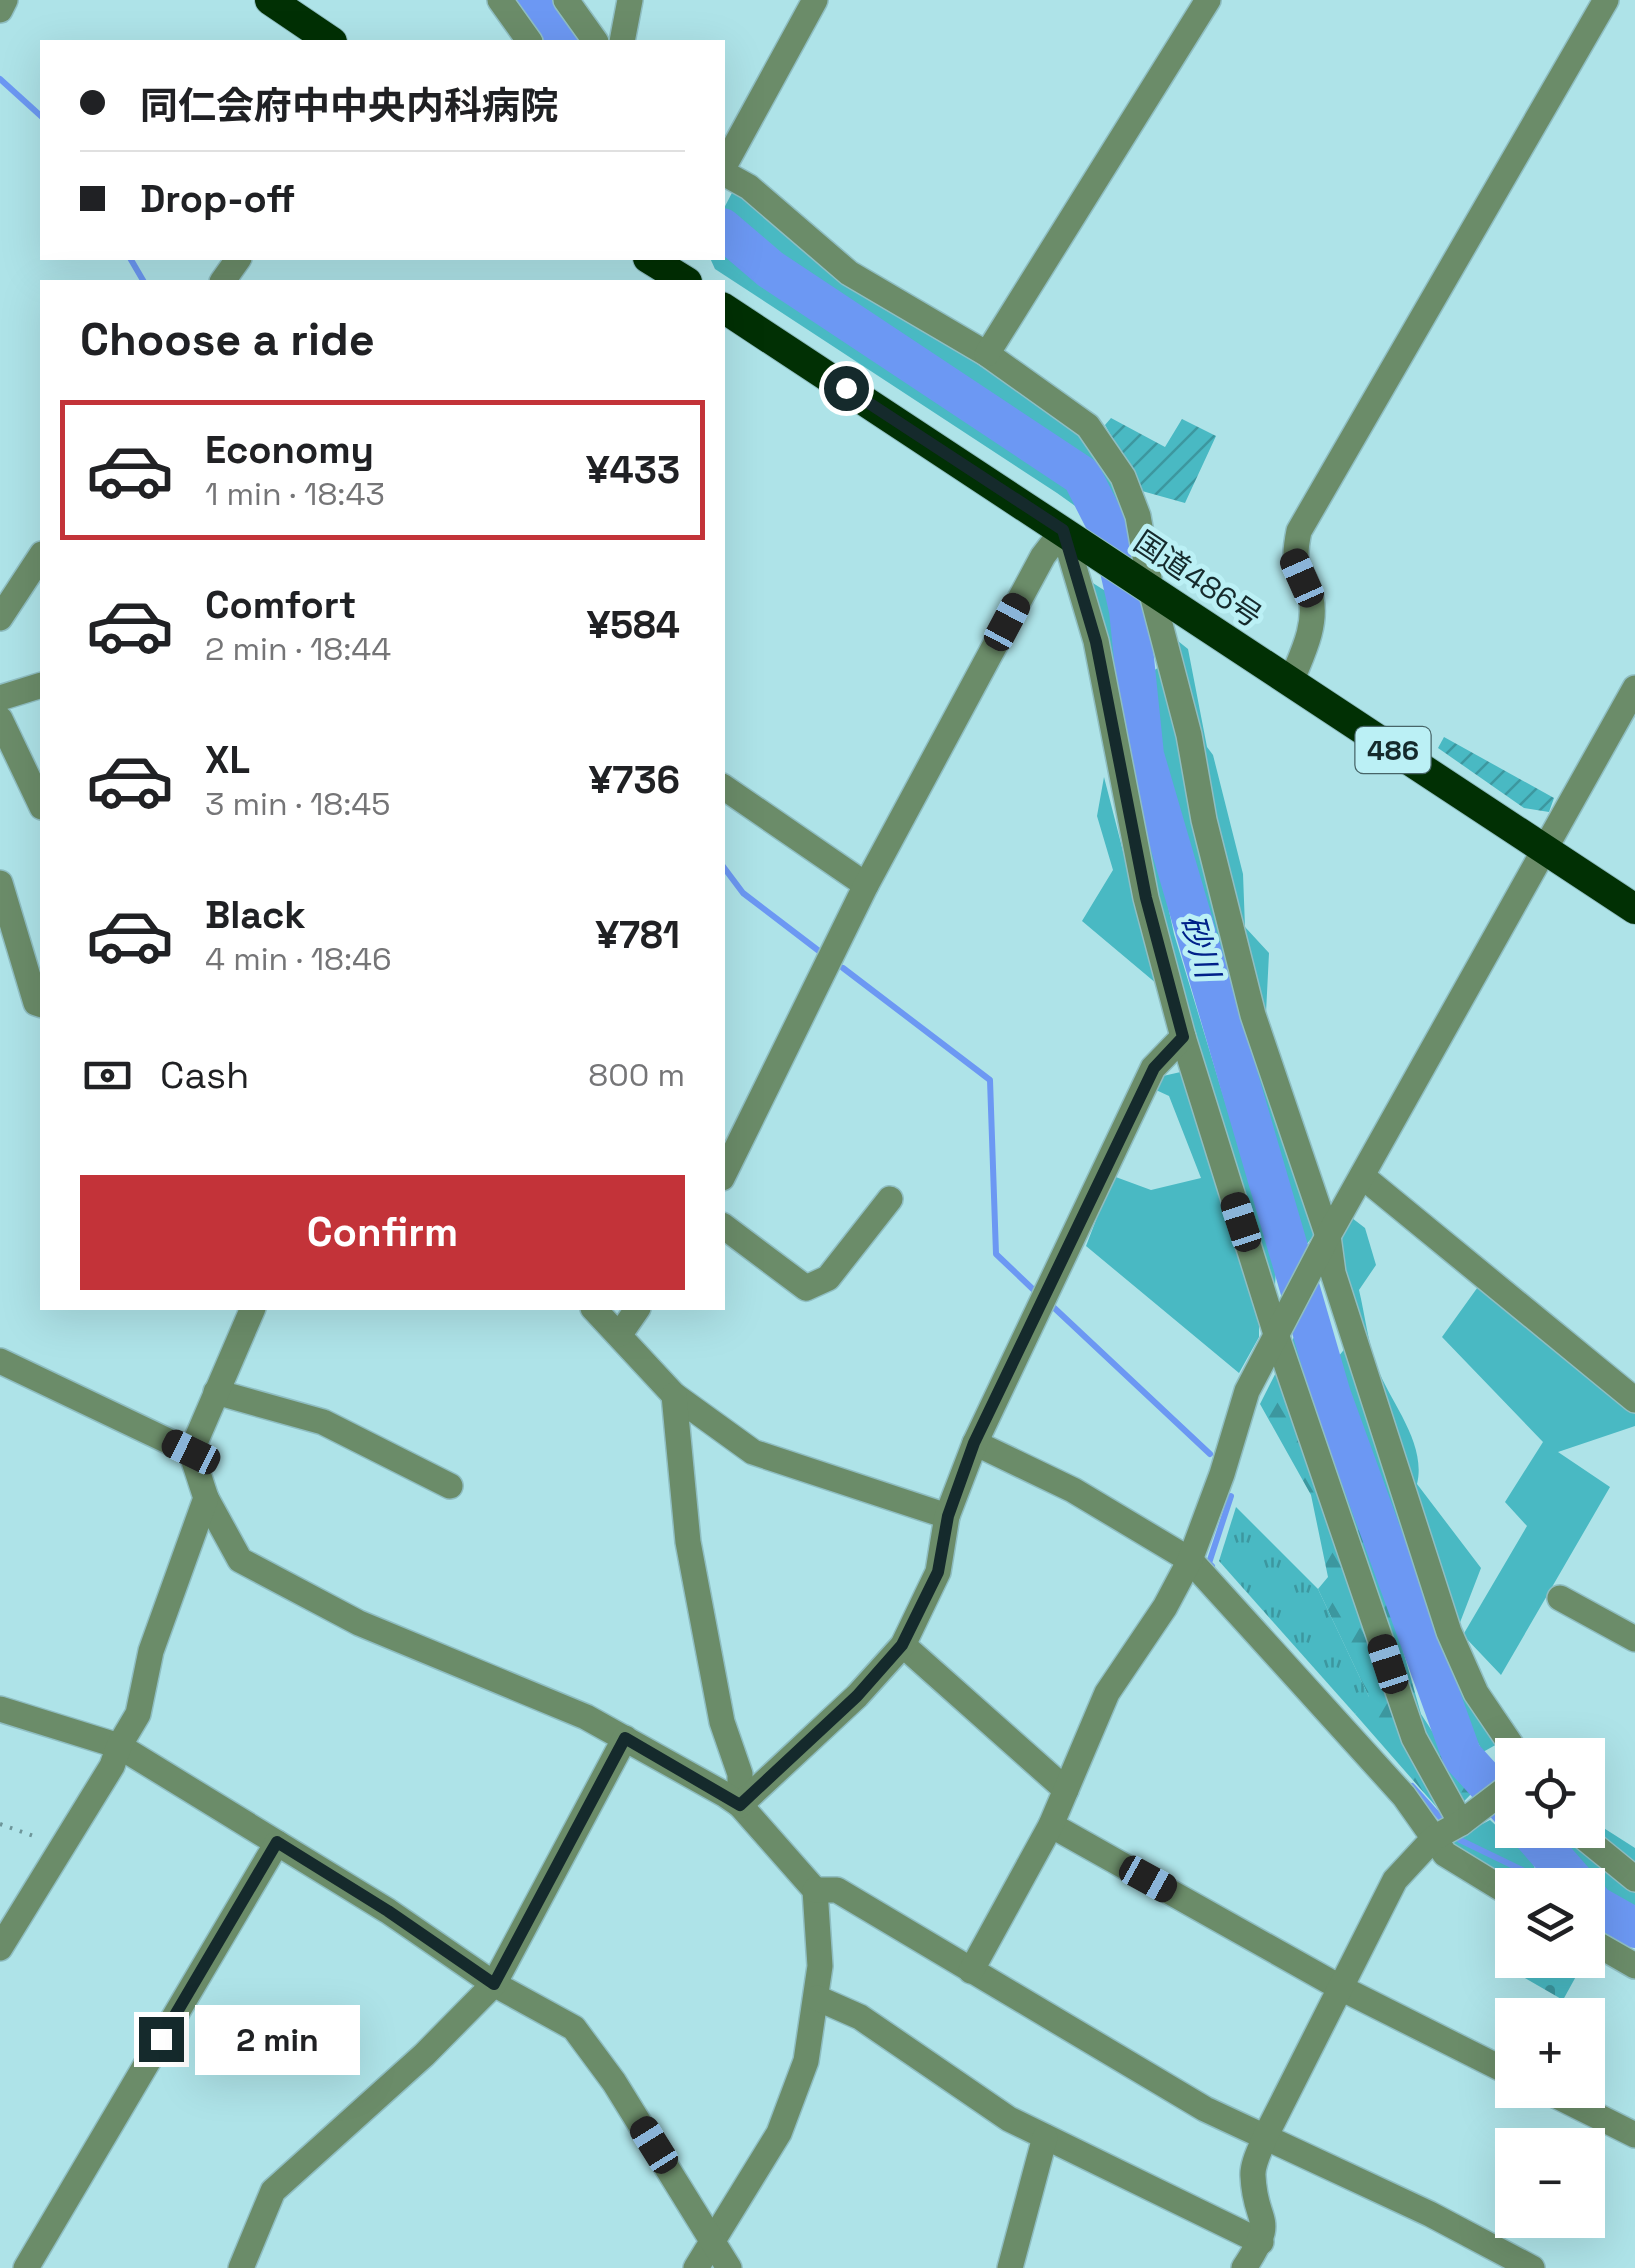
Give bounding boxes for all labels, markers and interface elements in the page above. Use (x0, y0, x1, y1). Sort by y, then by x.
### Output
text: 同仁会府中中央内科病院 (140, 82, 558, 130)
text: Drop-off (140, 175, 295, 223)
text: Choose a ride (80, 311, 375, 368)
route start (824, 366, 869, 411)
icon: car (85, 425, 175, 515)
text: Economy (205, 426, 374, 474)
text: ¥433 (586, 446, 680, 494)
text: 1 min · 18:43 (205, 474, 385, 514)
street label: 国道486号 (1127, 522, 1269, 636)
car (1276, 544, 1328, 612)
icon: car (85, 580, 175, 670)
text: Comfort (205, 581, 356, 629)
car (980, 588, 1034, 656)
text: ¥584 (587, 601, 680, 649)
text: 2 min · 18:44 (205, 629, 391, 669)
road number: 486 (1356, 727, 1430, 773)
icon: car (85, 735, 175, 825)
text: XL (205, 736, 250, 784)
text: ¥736 (589, 756, 680, 804)
text: 3 min · 18:45 (205, 784, 391, 824)
icon: car (85, 890, 175, 980)
text: Black (205, 891, 306, 939)
water label: 砂川 (1172, 910, 1229, 985)
text: ¥781 (595, 911, 680, 959)
text: 4 min · 18:46 (205, 939, 392, 979)
icon: cash (80, 1048, 135, 1103)
text: Cash (160, 1051, 249, 1099)
text: 800 m (588, 1055, 685, 1095)
button: Confirm (80, 1175, 685, 1290)
car (1217, 1189, 1265, 1255)
car (157, 1425, 225, 1479)
car (1364, 1631, 1412, 1697)
map controls (1495, 1738, 1605, 2238)
button: locate (1495, 1738, 1605, 1848)
car (1114, 1851, 1182, 1907)
button: layers (1495, 1868, 1605, 1978)
button: + (1495, 1998, 1605, 2108)
callout: 2 min (196, 2004, 361, 2074)
route end (139, 2017, 184, 2062)
text: 2 min (236, 2020, 319, 2060)
car (625, 2112, 683, 2178)
button: − (1495, 2128, 1605, 2238)

